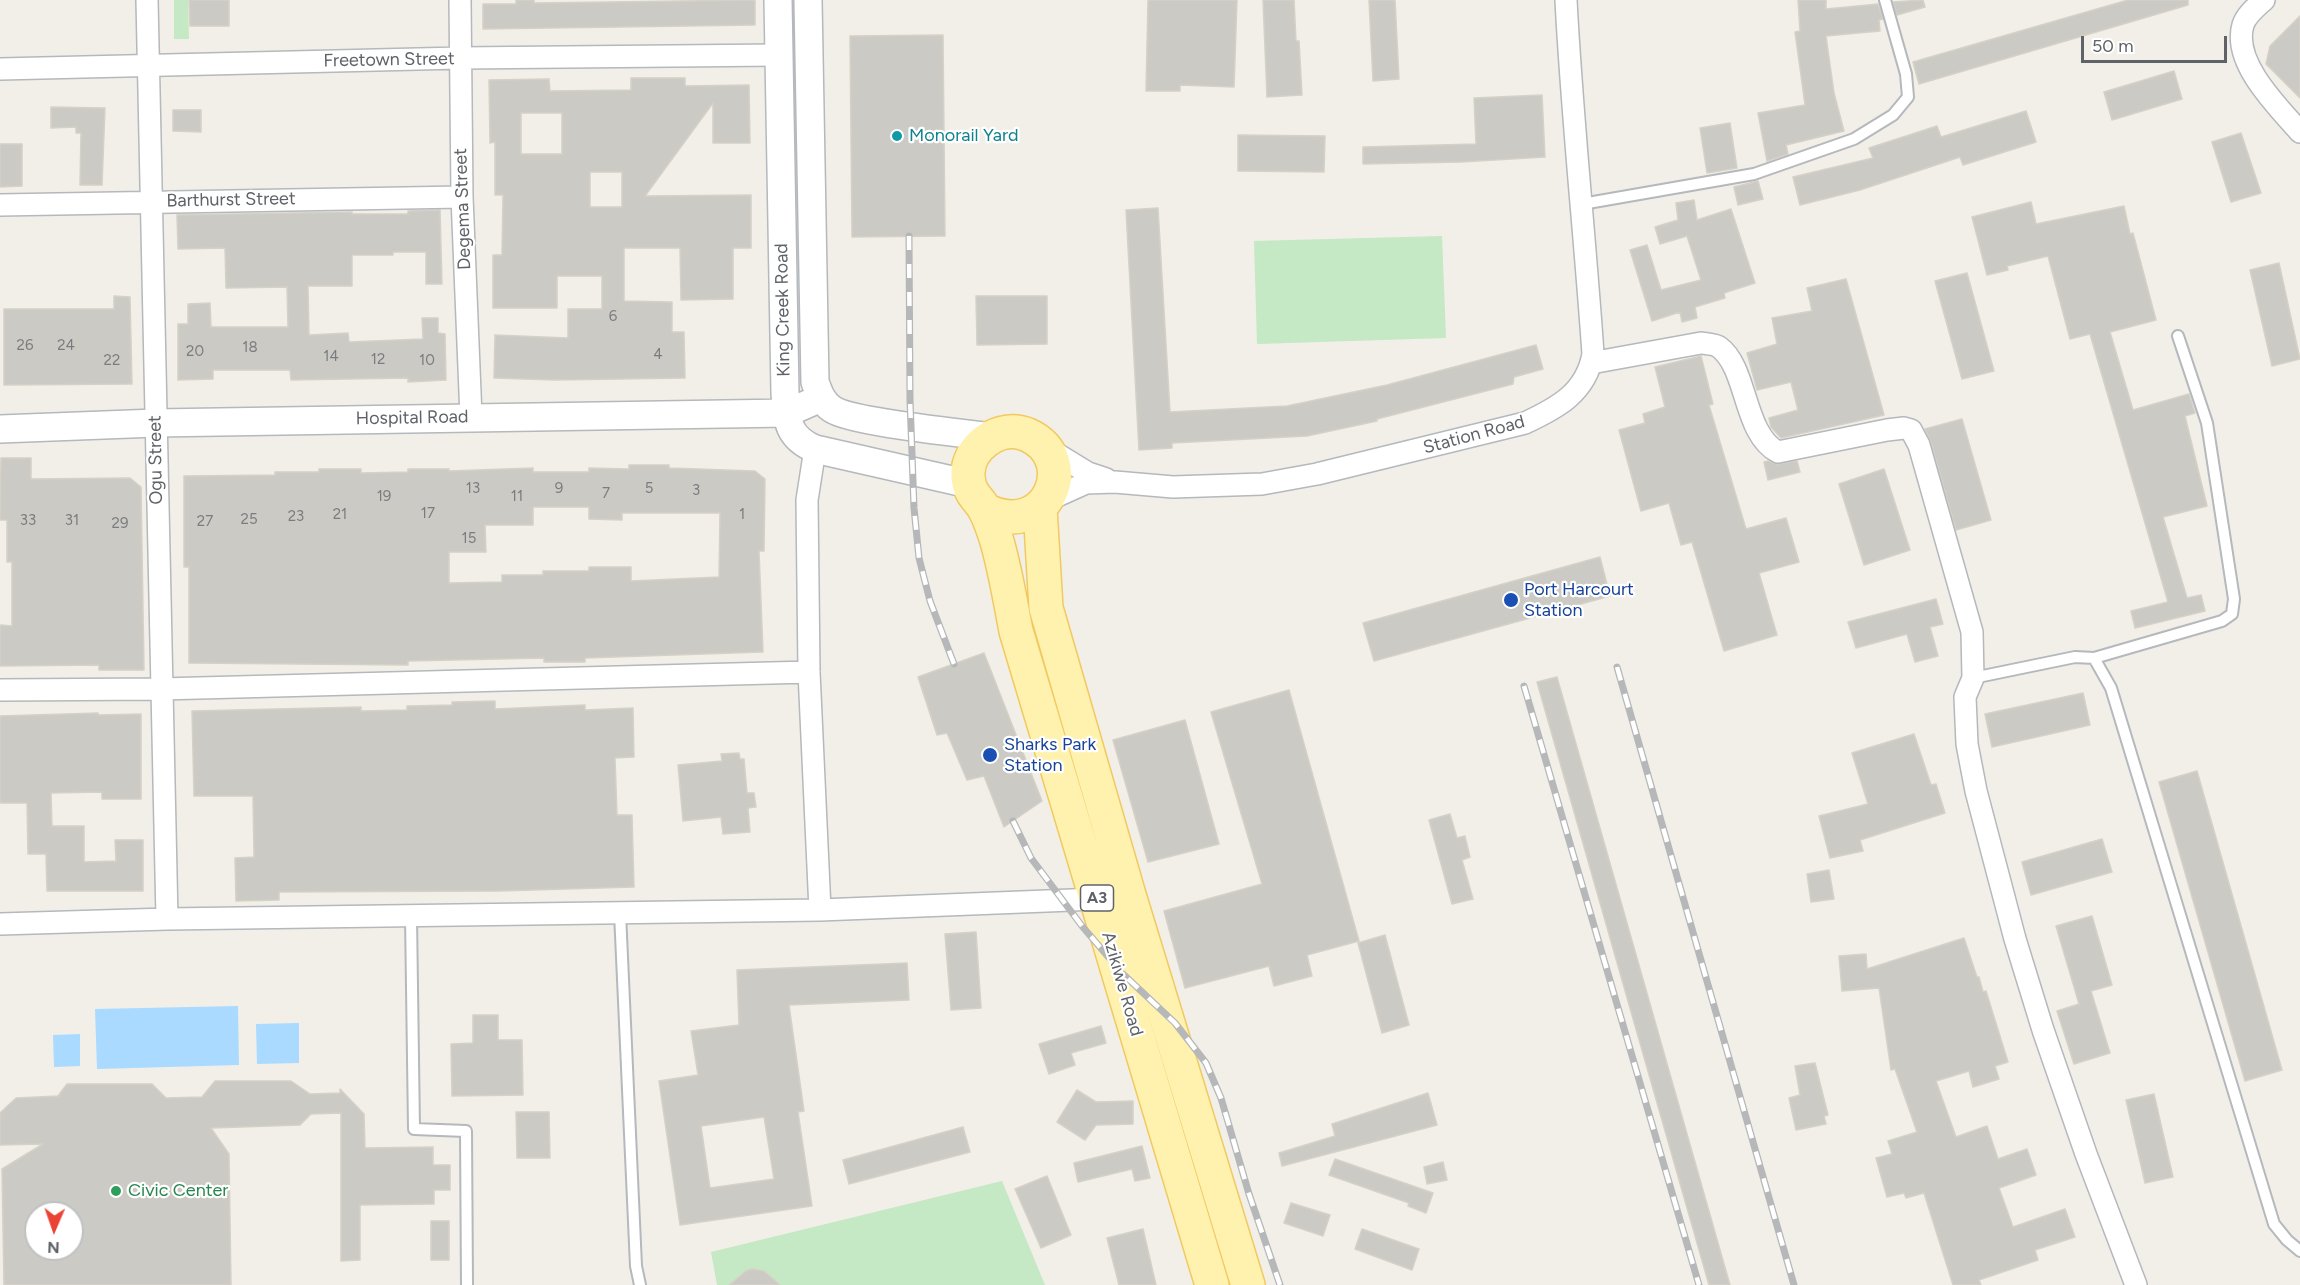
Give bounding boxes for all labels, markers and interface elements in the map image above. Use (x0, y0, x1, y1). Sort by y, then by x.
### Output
scale bar (2084, 24, 2230, 62)
text: 50 m (2092, 35, 2134, 57)
street label: Freetown Street (323, 48, 455, 72)
place label: Monorail Yard (909, 125, 1019, 147)
marker: Monorail Yard (890, 129, 904, 143)
street label: Degema Street (450, 148, 476, 270)
street label: Barthurst Street (166, 188, 296, 212)
street label: King Creek Road (771, 243, 795, 377)
house number: 6 (609, 308, 617, 326)
house number: 26 (17, 337, 33, 355)
house number: 24 (57, 337, 75, 355)
house number: 18 (242, 339, 258, 357)
house number: 20 (186, 343, 204, 361)
house number: 4 (653, 346, 663, 364)
house number: 14 (323, 348, 339, 366)
house number: 12 (371, 351, 385, 369)
house number: 22 (104, 352, 120, 370)
house number: 10 (419, 352, 435, 370)
street label: Hospital Road (355, 406, 469, 430)
street label: Station Road (1421, 411, 1527, 459)
street label: Ogu Street (144, 415, 168, 505)
house number: 13 (466, 480, 480, 498)
house number: 9 (555, 480, 563, 498)
house number: 5 (645, 480, 653, 498)
house number: 3 (692, 482, 700, 500)
house number: 7 (602, 485, 610, 503)
house number: 19 (377, 488, 391, 506)
house number: 11 (511, 488, 523, 506)
house number: 17 (421, 505, 435, 523)
house number: 21 (333, 506, 347, 524)
house number: 1 (739, 506, 745, 524)
house number: 23 (288, 508, 304, 526)
house number: 25 (240, 511, 258, 529)
house number: 33 (20, 512, 36, 530)
house number: 31 (65, 512, 79, 530)
house number: 27 (197, 513, 213, 531)
house number: 29 (112, 515, 128, 533)
house number: 15 (462, 530, 476, 548)
place label: Port Harcourt Station (1524, 579, 1634, 622)
marker: Port Harcourt Station (1502, 591, 1520, 609)
place label: Sharks Park Station (1004, 734, 1096, 777)
marker: Sharks Park Station (981, 746, 999, 764)
road number: A3 (1080, 885, 1114, 911)
street label: Azikiwe Road (1097, 929, 1147, 1039)
place label: Civic Center (128, 1180, 228, 1202)
marker: Civic Center (109, 1184, 123, 1198)
north arrow (24, 1201, 84, 1261)
text: N (47, 1238, 60, 1257)

